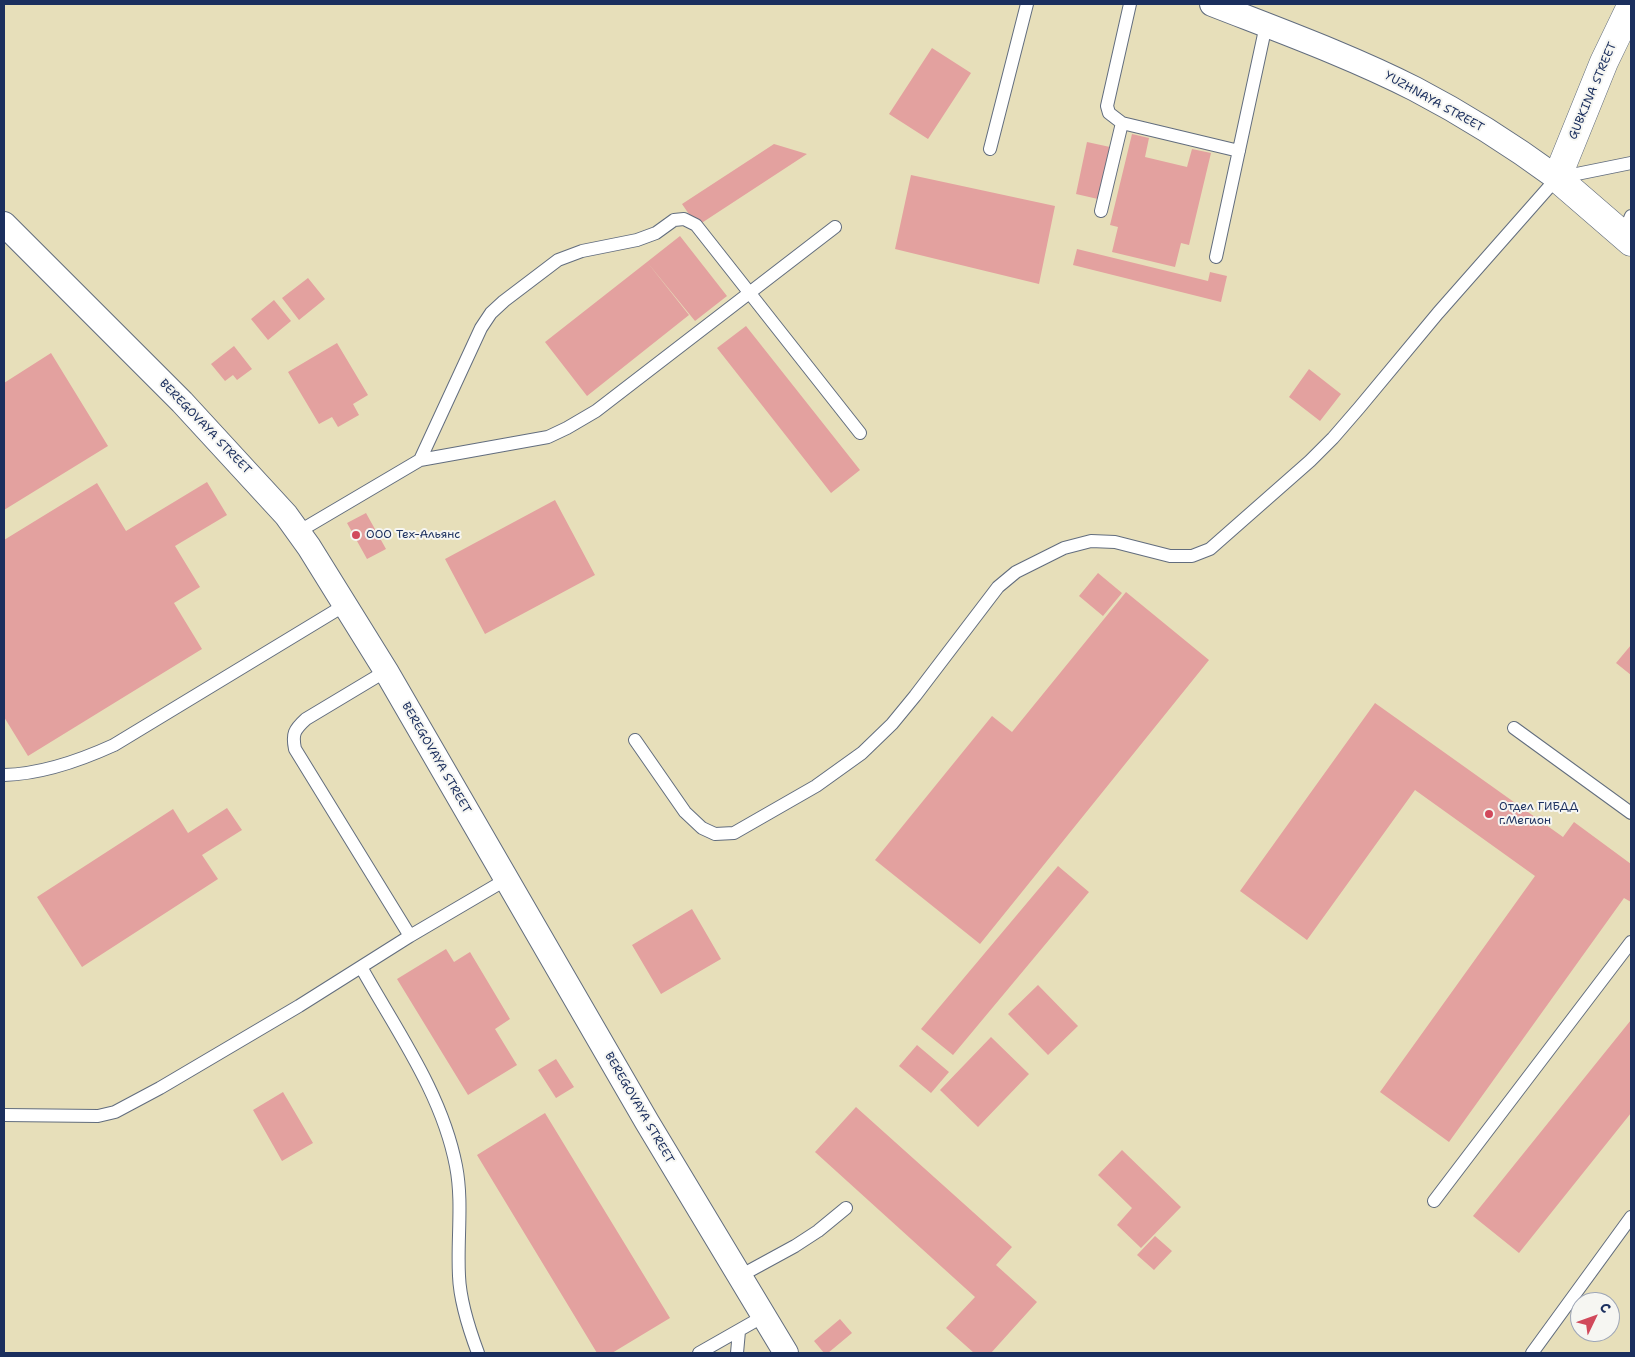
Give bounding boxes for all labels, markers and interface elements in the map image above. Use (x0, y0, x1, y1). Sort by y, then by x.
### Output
street label: GUBKINA STREET (1566, 40, 1620, 142)
street label: YUZHNAYA STREET (1382, 69, 1486, 135)
street label: BEREGOVAYA STREET (156, 377, 254, 477)
place label: ООО Тех-Альянс (366, 528, 460, 542)
marker: ООО Тех-Альянс (350, 529, 362, 541)
street label: BEREGOVAYA STREET (398, 700, 474, 816)
place label: Отдел ГИБДД г.Мегион (1499, 800, 1578, 828)
marker: Отдел ГИБДД г.Мегион (1483, 808, 1495, 820)
street label: BEREGOVAYA STREET (601, 1050, 677, 1166)
north arrow (1570, 1292, 1620, 1342)
text: С (1596, 1298, 1615, 1317)

